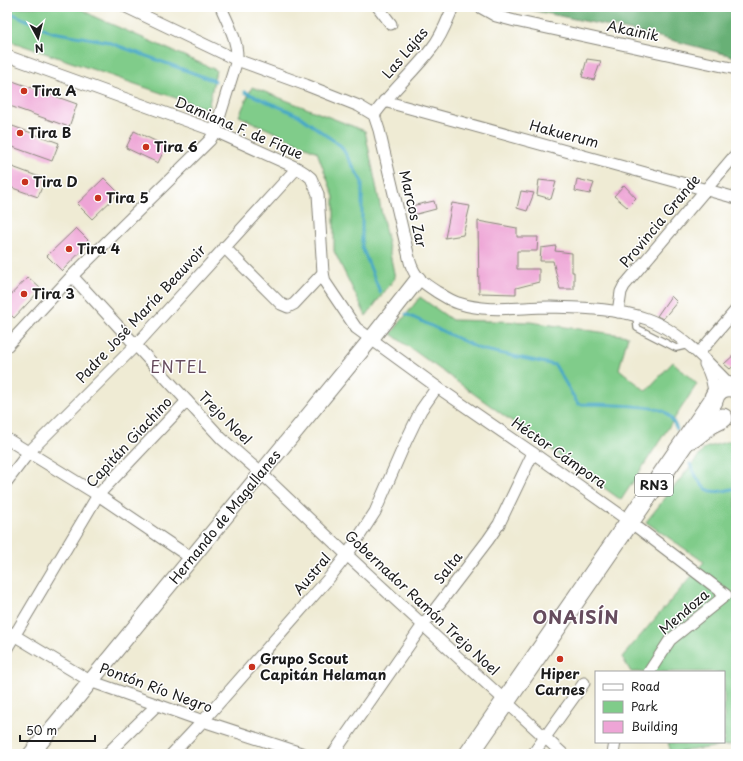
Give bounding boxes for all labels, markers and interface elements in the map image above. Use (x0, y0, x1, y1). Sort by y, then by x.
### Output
street label: Akainik (605, 15, 662, 46)
north arrow (18, 18, 58, 58)
street label: Las Lajas (377, 22, 432, 83)
text: N (34, 39, 45, 57)
place label: Tira A (32, 80, 77, 101)
marker: Tira A (19, 86, 29, 96)
street label: Damiana F. de Fique (172, 91, 307, 164)
street label: Hakuerum (527, 114, 601, 153)
place label: Tira B (28, 122, 71, 143)
marker: Tira B (15, 128, 25, 138)
place label: Tira 6 (154, 136, 198, 157)
marker: Tira 6 (141, 142, 151, 152)
street label: Marcos Zar (394, 168, 433, 250)
street label: Provincia Grande (614, 169, 705, 272)
place label: Tira D (33, 171, 78, 192)
marker: Tira D (20, 177, 30, 187)
place label: Tira 5 (106, 187, 149, 208)
marker: Tira 5 (93, 193, 103, 203)
place label: Tira 4 (77, 238, 120, 259)
street label: Padre José María Beauvoir (71, 239, 211, 387)
marker: Tira 4 (64, 244, 74, 254)
place label: Tira 3 (32, 283, 75, 304)
marker: Tira 3 (19, 289, 29, 299)
district label: ENTEL (150, 354, 208, 378)
street label: Trejo Noel (194, 386, 257, 449)
street label: Capitán Giachino (81, 391, 177, 492)
street label: Héctor Cámpora (507, 412, 612, 494)
street label: Hernando de Magallanes (164, 445, 285, 588)
road number: RN3 (635, 474, 673, 496)
street label: Gobernador Ramón Trejo Noel (340, 525, 504, 680)
street label: Salta (428, 547, 467, 588)
street label: Austral (288, 548, 336, 599)
street label: Mendoza (654, 584, 714, 639)
district label: ONAISÍN (532, 603, 620, 630)
place label: Grupo Scout Capitán Helaman (260, 648, 386, 685)
marker: Hiper Carnes (555, 654, 565, 664)
street label: Pontón Río Negro (97, 657, 216, 718)
marker: Grupo Scout Capitán Helaman (247, 662, 257, 672)
place label: Hiper Carnes (535, 663, 585, 700)
legend (595, 671, 725, 743)
text: Road (631, 677, 660, 695)
text: Park (631, 697, 658, 715)
scale bar (20, 717, 95, 743)
text: Building (631, 717, 678, 735)
text: 50 m (26, 721, 57, 739)

